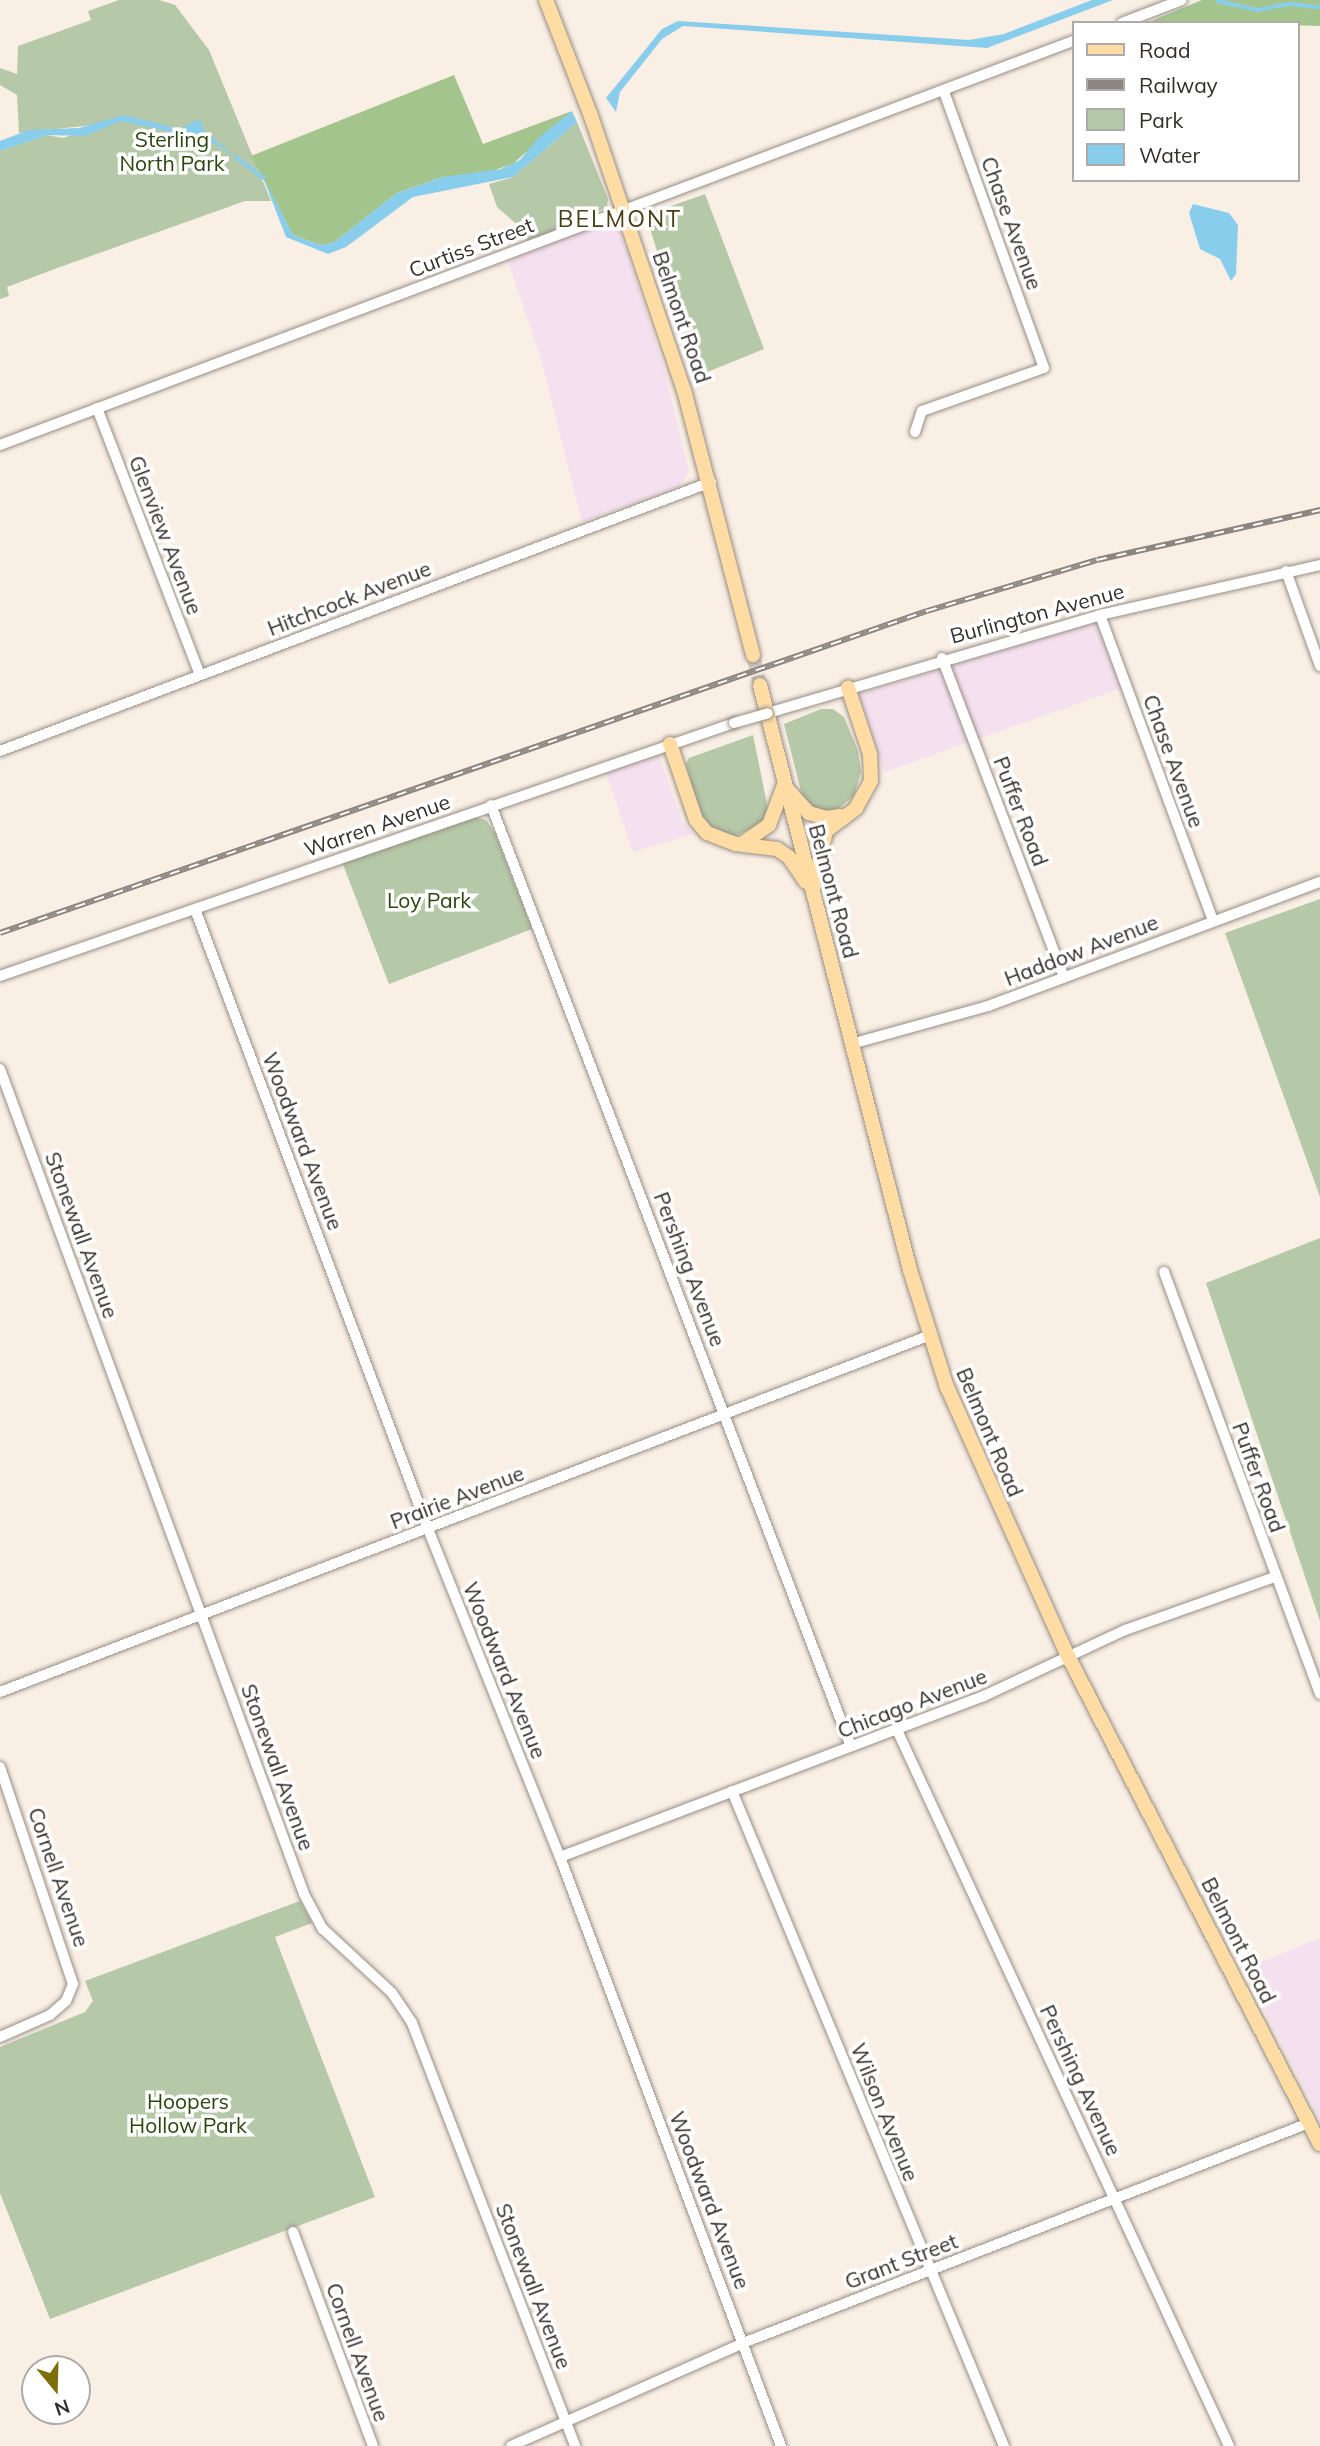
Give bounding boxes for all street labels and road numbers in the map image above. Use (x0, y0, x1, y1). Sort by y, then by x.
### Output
street label: Chase Avenue (976, 153, 1048, 293)
street label: Curtiss Street (405, 212, 537, 282)
street label: Belmont Road (648, 248, 716, 386)
street label: Glenview Avenue (124, 452, 208, 618)
street label: Hitchcock Avenue (264, 555, 434, 641)
street label: Burlington Avenue (947, 578, 1127, 648)
street label: Chase Avenue (1138, 691, 1210, 831)
street label: Puffer Road (989, 753, 1053, 869)
street label: Warren Avenue (301, 788, 453, 862)
street label: Belmont Road (804, 821, 864, 961)
street label: Haddow Avenue (1001, 909, 1161, 991)
street label: Woodward Avenue (258, 1049, 348, 1233)
street label: Stonewall Avenue (40, 1148, 124, 1322)
street label: Pershing Avenue (649, 1188, 731, 1350)
street label: Belmont Road (951, 1364, 1029, 1500)
street label: Puffer Road (1227, 1419, 1291, 1535)
street label: Prairie Avenue (387, 1460, 527, 1534)
street label: Woodward Avenue (458, 1578, 552, 1762)
street label: Chicago Avenue (834, 1663, 990, 1743)
street label: Stonewall Avenue (236, 1680, 320, 1854)
street label: Cornell Avenue (23, 1804, 95, 1950)
street label: Belmont Road (1197, 1873, 1281, 2007)
street label: Pershing Avenue (1035, 2001, 1127, 2159)
street label: Wilson Avenue (846, 2039, 924, 2185)
street label: Woodward Avenue (665, 2108, 755, 2292)
street label: Stonewall Avenue (491, 2200, 577, 2372)
street label: Grant Street (841, 2228, 961, 2294)
street label: Cornell Avenue (321, 2279, 395, 2425)

